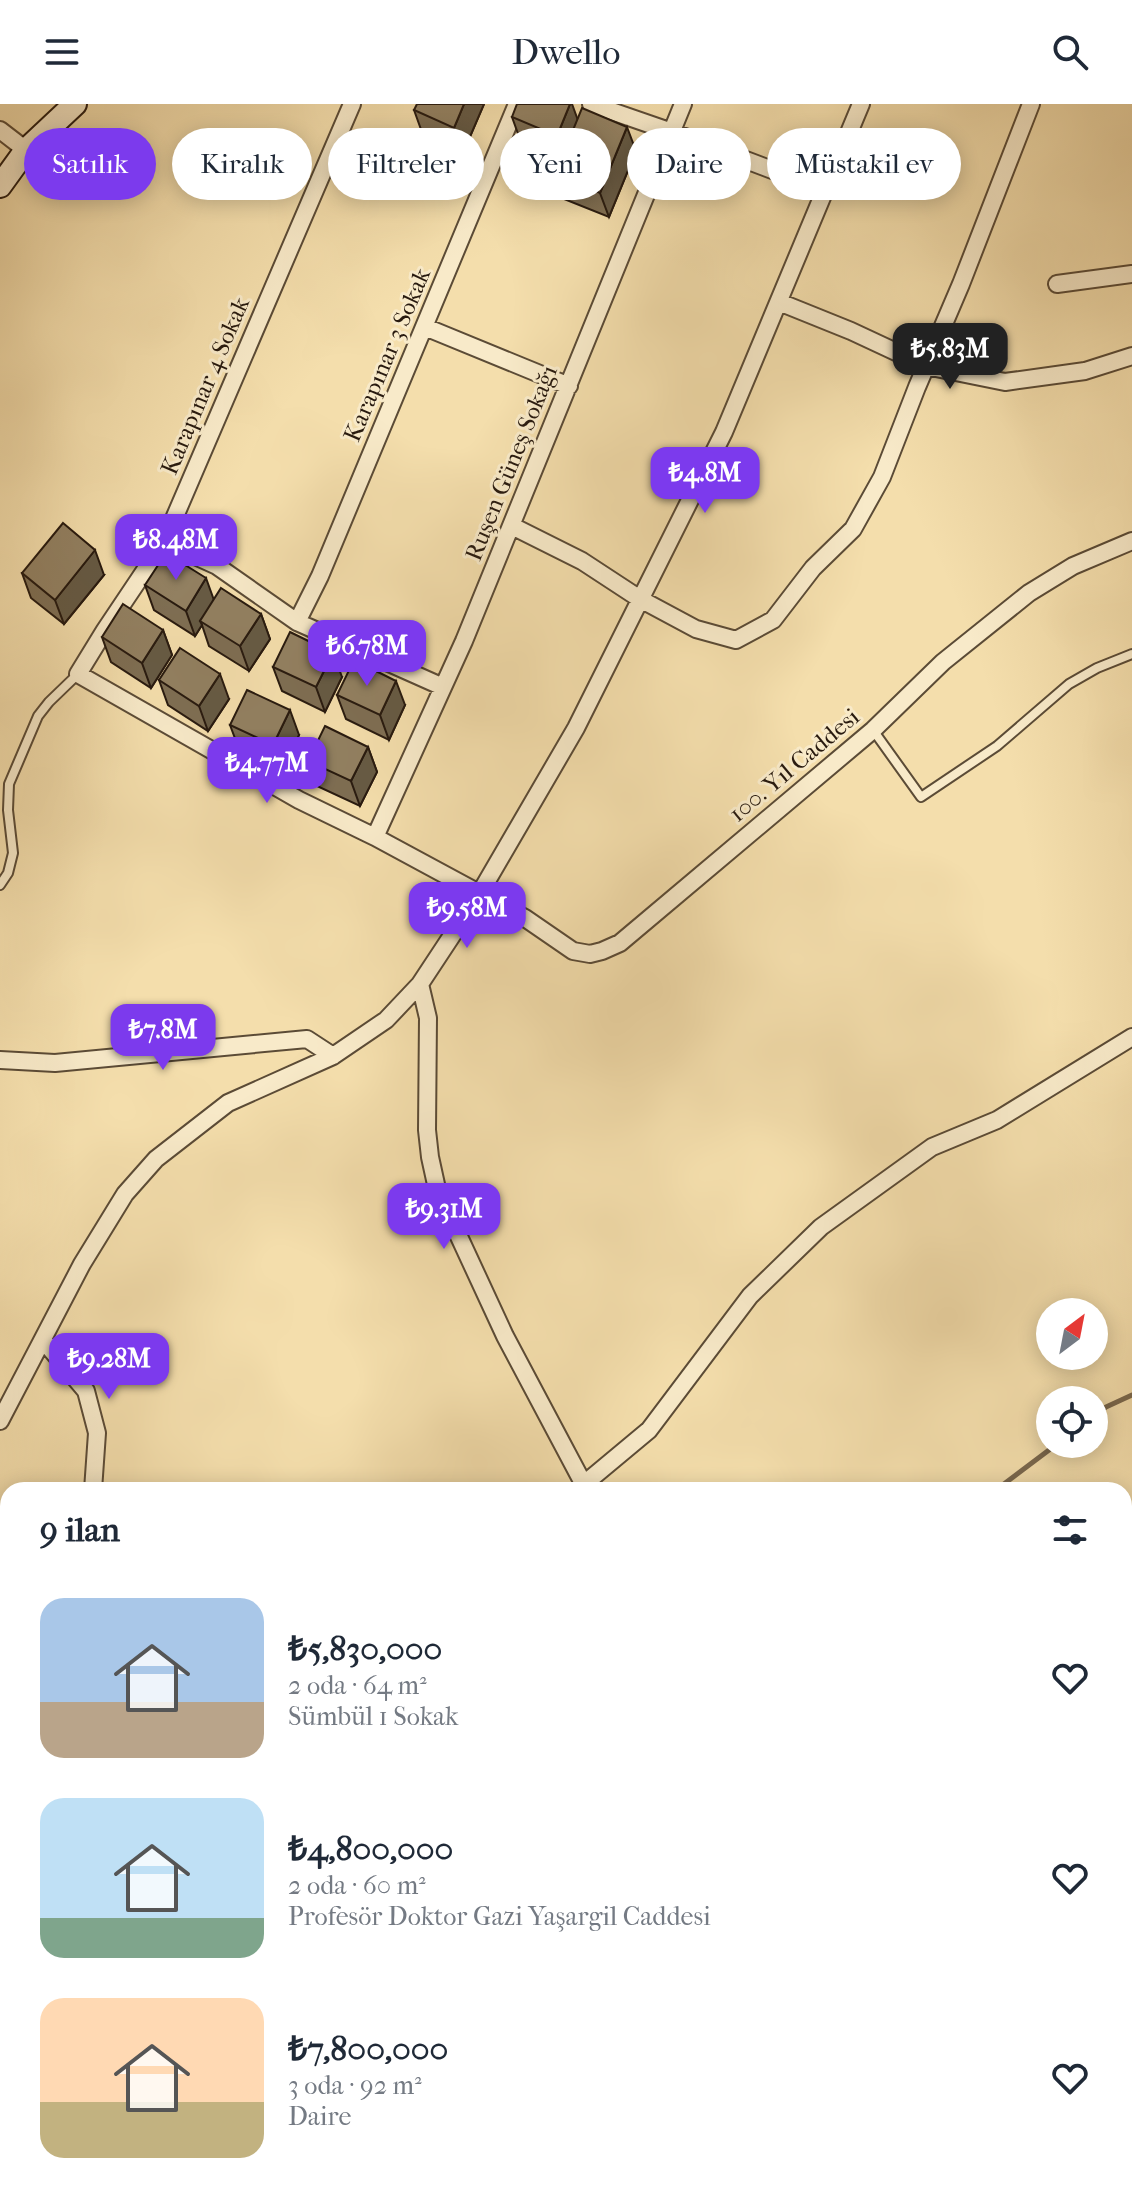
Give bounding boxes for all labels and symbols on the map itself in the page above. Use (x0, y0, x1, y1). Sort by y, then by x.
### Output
street label: Karapınar 3 Sokak (338, 263, 436, 446)
street label: Karapınar 4 Sokak (155, 292, 255, 479)
pin: ₺5.83M (885, 323, 1015, 391)
street label: Ruşen Güneş Sokağı (459, 361, 564, 565)
pin: ₺4.8M (649, 447, 761, 515)
pin: ₺8.48M (111, 514, 241, 582)
pin: ₺6.78M (302, 620, 432, 688)
street label: 100. Yıl Caddesi (723, 702, 865, 828)
pin: ₺4.77M (202, 737, 332, 805)
pin: ₺9.58M (402, 882, 532, 950)
pin: ₺7.8M (107, 1004, 219, 1072)
pin: ₺9.31M (379, 1183, 509, 1251)
north arrow (1036, 1298, 1108, 1370)
pin: ₺9.28M (44, 1333, 174, 1401)

